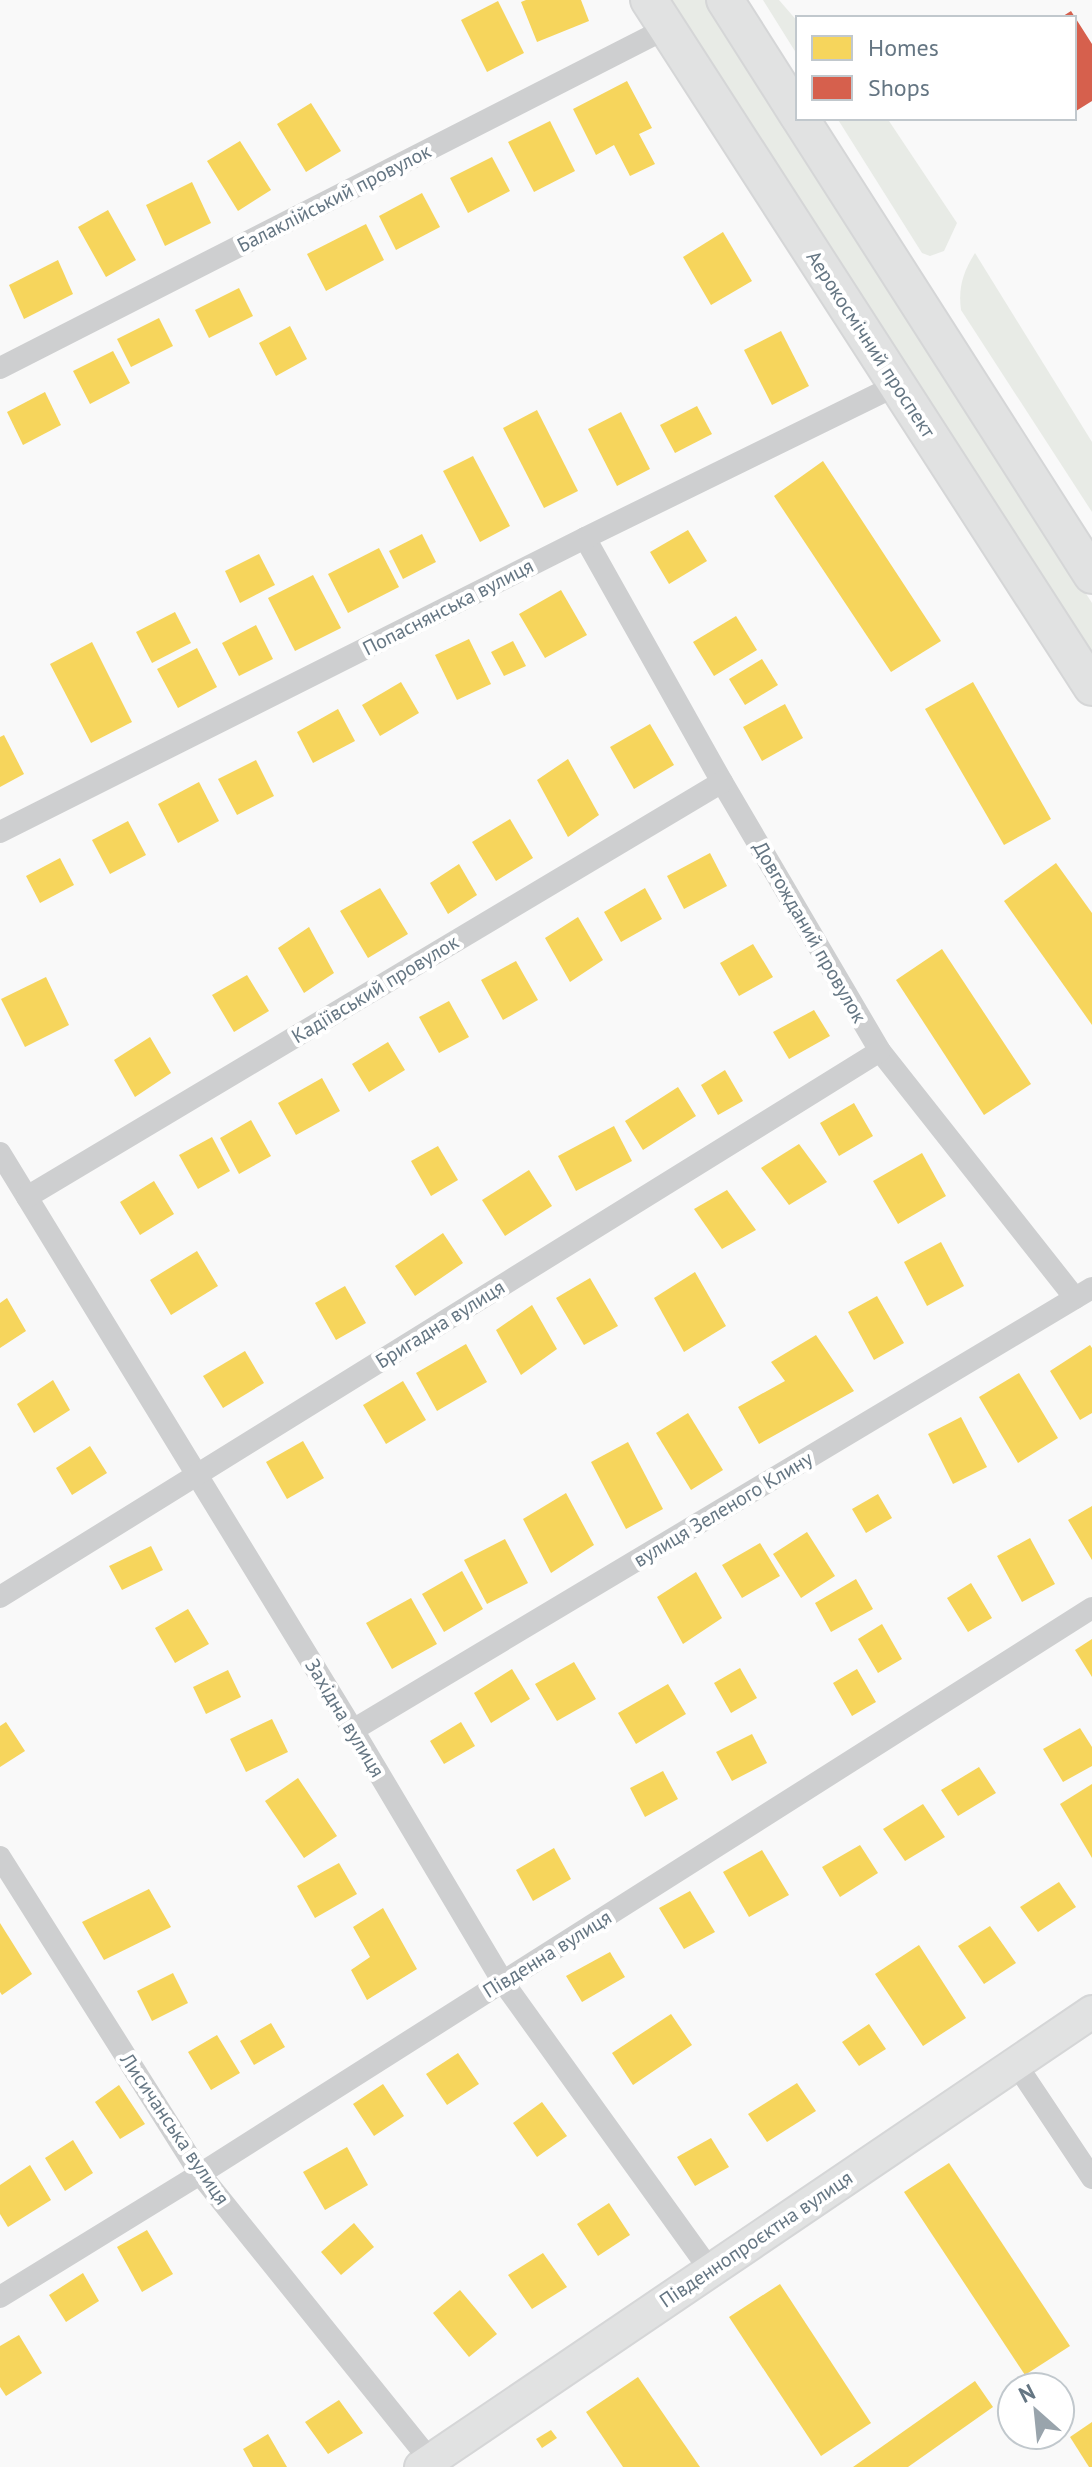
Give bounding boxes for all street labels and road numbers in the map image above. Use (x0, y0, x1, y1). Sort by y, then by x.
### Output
street label: Балаклійський провулок (233, 138, 436, 258)
street label: Аерокосмічний проспект (801, 246, 941, 442)
street label: Попаснянська вулиця (358, 553, 538, 661)
street label: Довгожданий провулок (747, 837, 873, 1028)
street label: Кадіївський провулок (287, 929, 464, 1049)
street label: Бригадна вулиця (371, 1274, 509, 1374)
street label: вулиця Зеленого Клину (629, 1445, 818, 1573)
street label: Західна вулиця (299, 1654, 391, 1782)
street label: Південна вулиця (478, 1904, 616, 2004)
street label: Лисичанська вулиця (114, 2047, 235, 2210)
street label: Південнопроєктна вулиця (654, 2165, 858, 2313)

